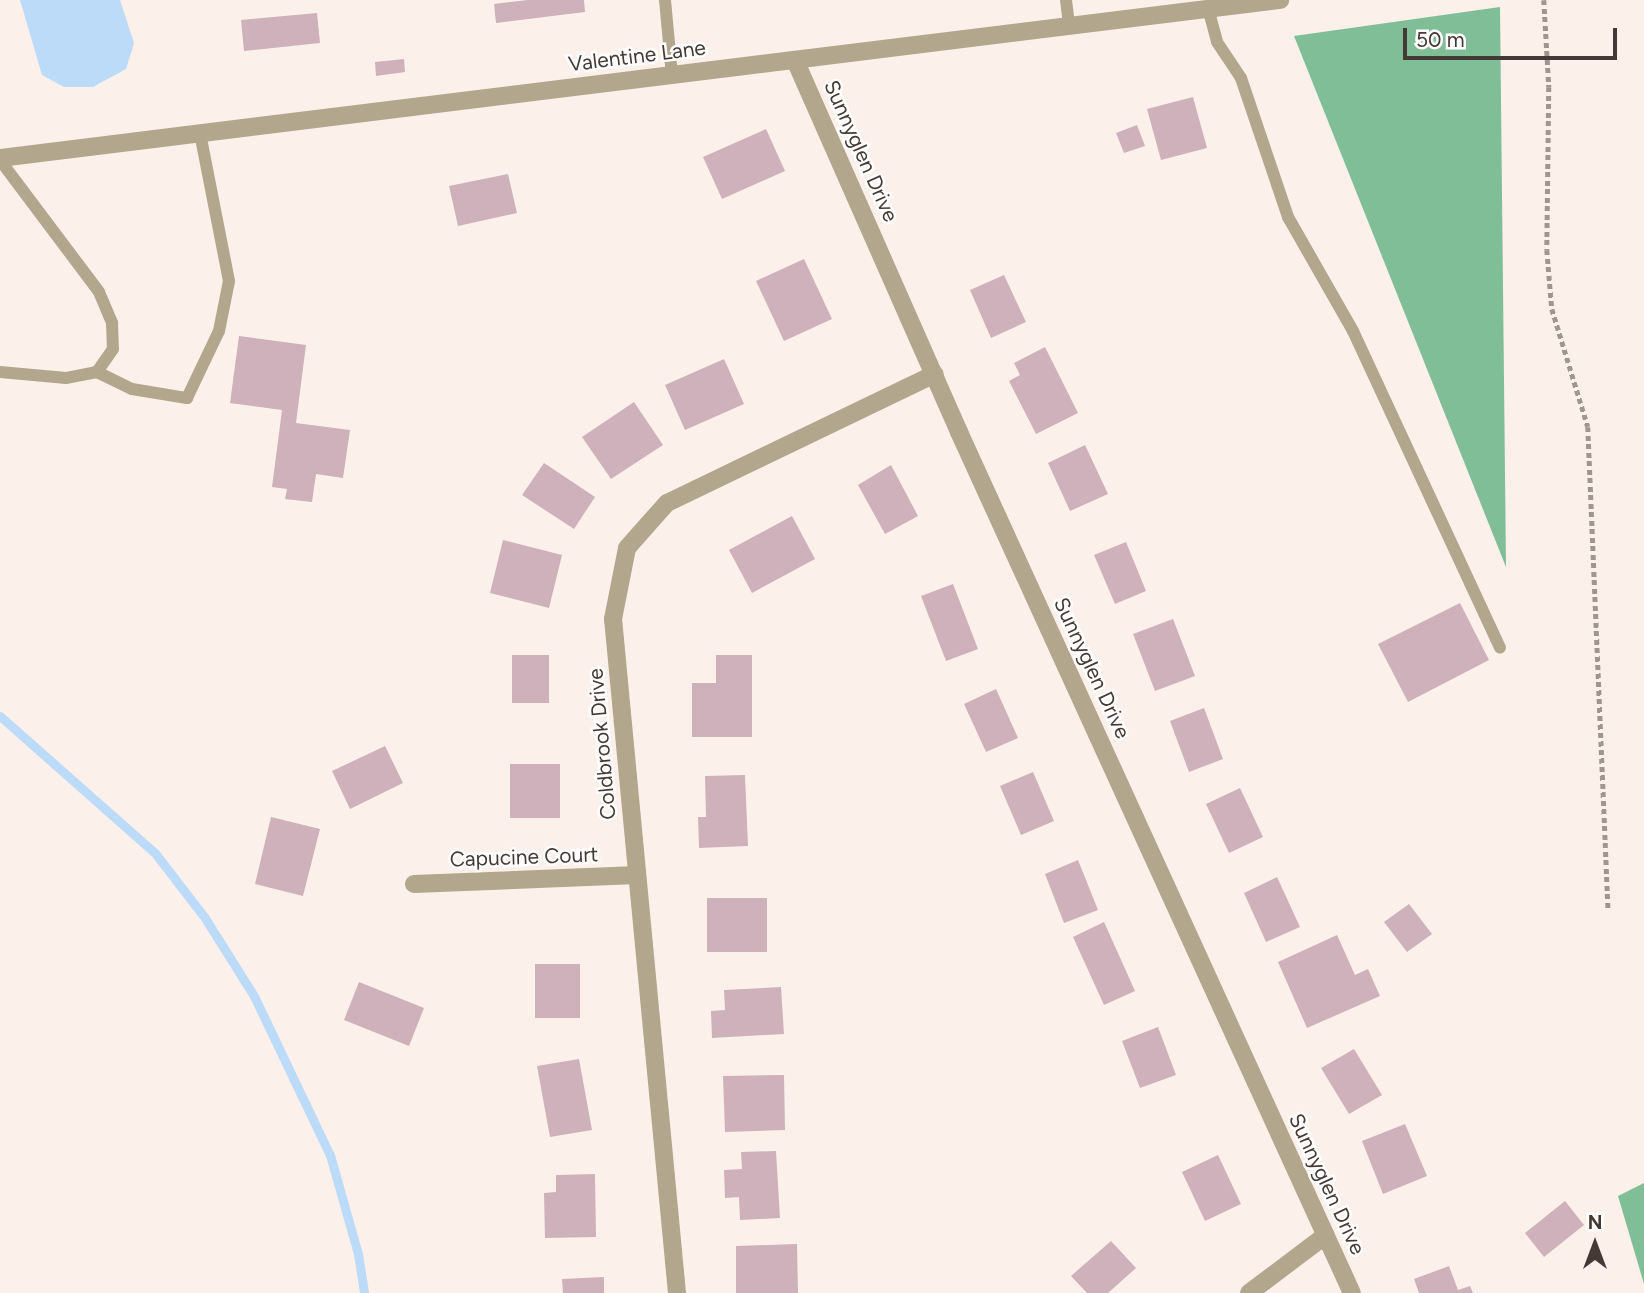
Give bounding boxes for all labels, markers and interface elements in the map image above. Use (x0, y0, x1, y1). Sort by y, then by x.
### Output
scale bar (1406, 14, 1620, 58)
text: 50 m (1416, 27, 1465, 52)
street label: Valentine Lane (567, 35, 707, 77)
street label: Sunnyglen Drive (818, 76, 904, 226)
street label: Sunnyglen Drive (1048, 594, 1136, 742)
street label: Coldbrook Drive (583, 667, 621, 821)
street label: Capucine Court (449, 842, 599, 872)
street label: Sunnyglen Drive (1283, 1110, 1371, 1258)
north arrow (1560, 1209, 1630, 1279)
text: N (1588, 1211, 1602, 1234)

